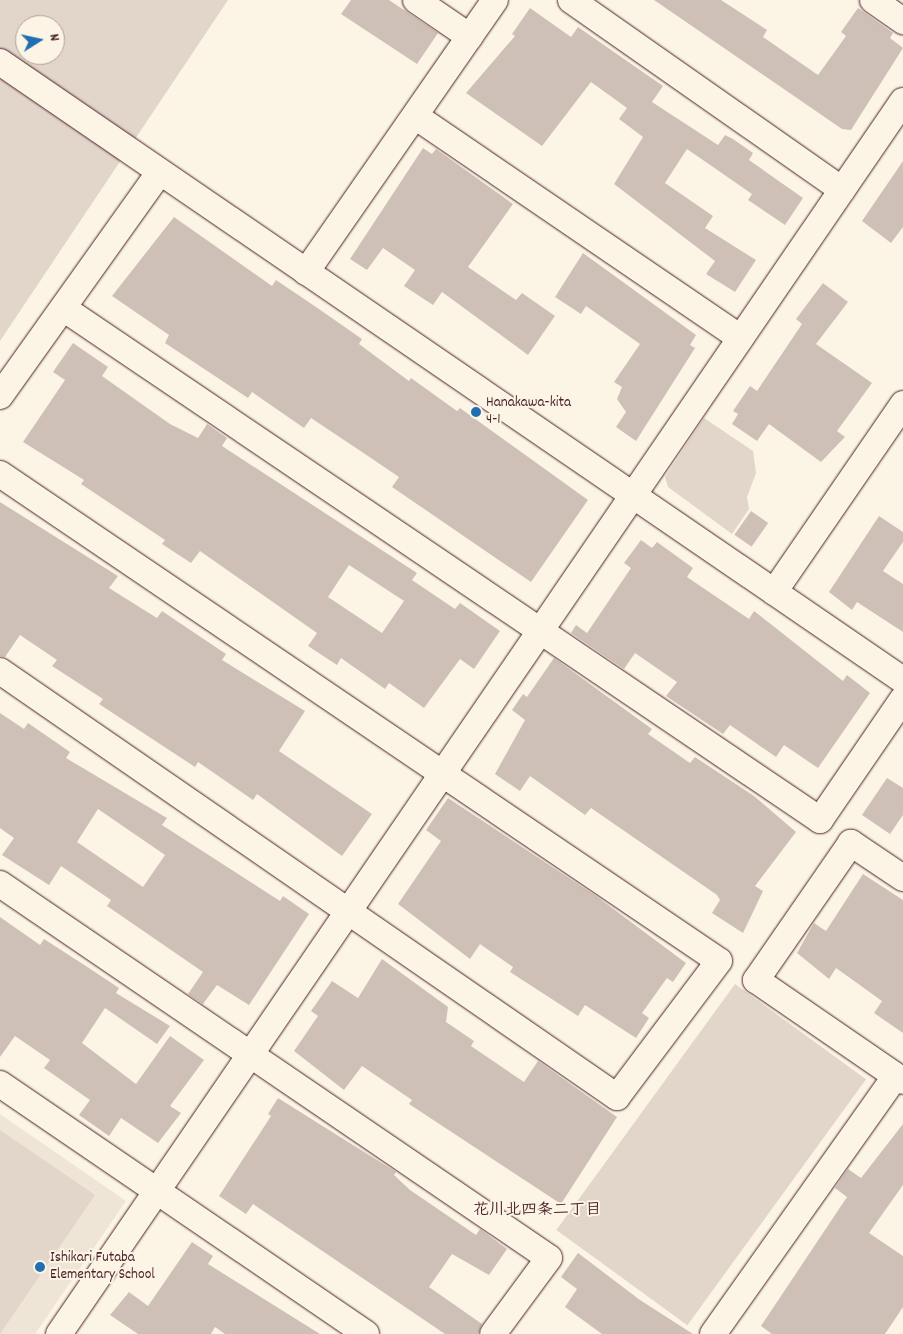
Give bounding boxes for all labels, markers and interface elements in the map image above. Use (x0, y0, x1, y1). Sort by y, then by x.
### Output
north arrow (15, 15, 65, 65)
text: N (43, 32, 64, 43)
place label: Hanakawa-kita 4-1 (486, 394, 571, 429)
marker: Hanakawa-kita 4-1 (470, 406, 482, 418)
district label: 花川北四条二丁目 (473, 1201, 601, 1221)
place label: Ishikari Futaba Elementary School (50, 1249, 155, 1284)
marker: Ishikari Futaba Elementary School (34, 1261, 46, 1273)

